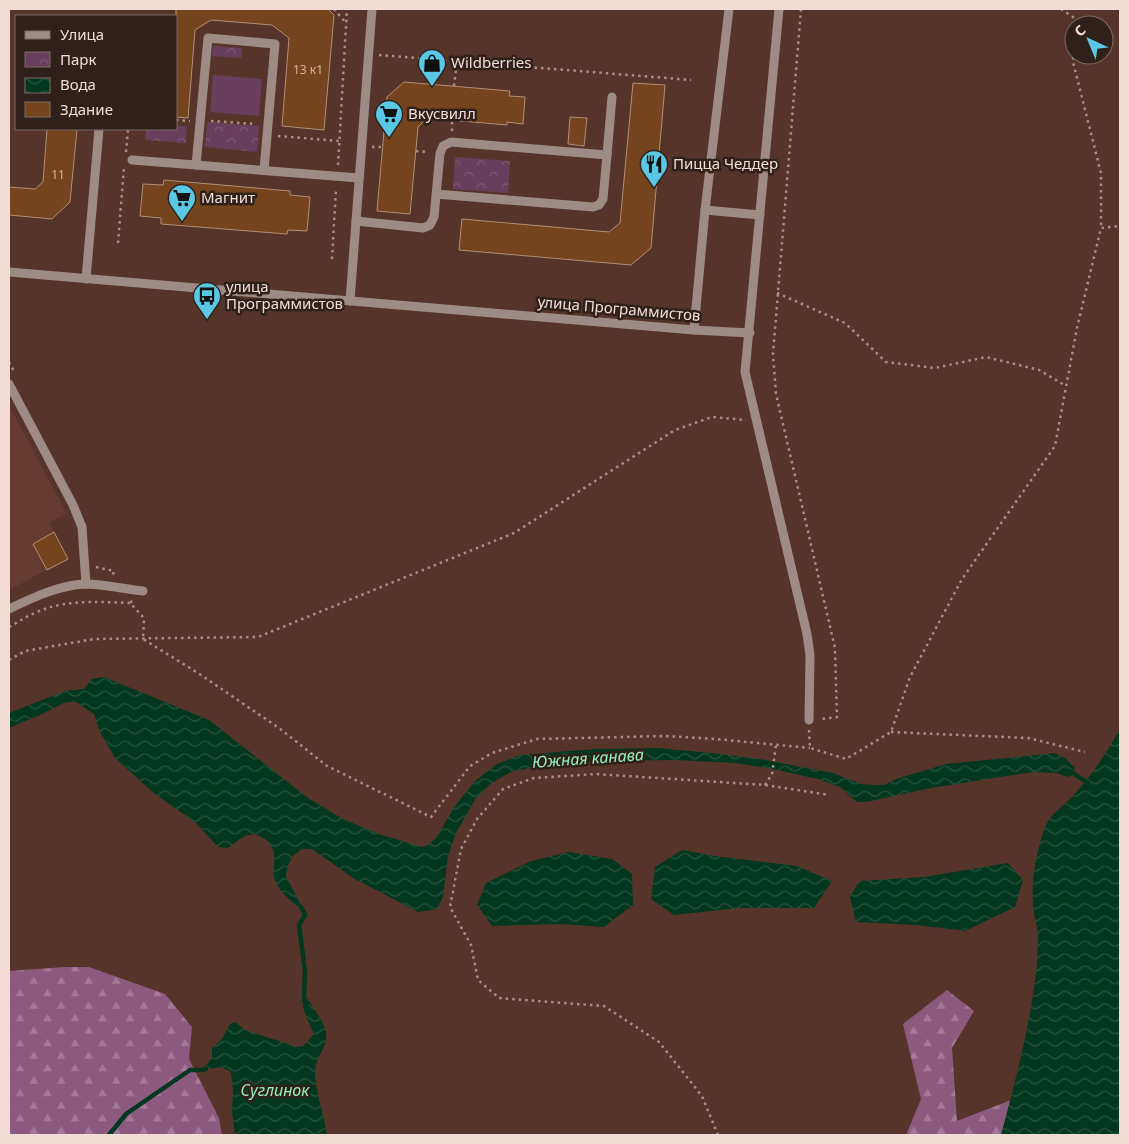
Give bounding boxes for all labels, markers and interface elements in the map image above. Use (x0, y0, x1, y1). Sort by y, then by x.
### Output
legend (15, 15, 178, 130)
north arrow (1064, 15, 1114, 65)
text: С (1070, 20, 1089, 40)
text: Улица (60, 24, 104, 44)
shop icon: Wildberries (417, 48, 447, 87)
text: Парк (60, 49, 96, 69)
place label: Wildberries (451, 52, 532, 72)
house number: 13 к1 (293, 61, 323, 78)
text: Вода (60, 74, 96, 94)
text: Здание (60, 99, 113, 119)
supermarket icon: Вкусвилл (374, 99, 404, 138)
place label: Вкусвилл (408, 103, 476, 123)
restaurant icon: Пицца Чеддер (639, 149, 669, 188)
place label: Пицца Чеддер (673, 153, 778, 173)
house number: 11 (51, 166, 65, 183)
supermarket icon: Магнит (167, 183, 197, 222)
place label: Магнит (201, 187, 255, 207)
place label: улица Программистов (226, 276, 343, 313)
bus stop icon: улица Программистов (192, 281, 222, 320)
street label: улица Программистов (537, 291, 701, 325)
water label: Южная канава (531, 743, 645, 773)
water label: Суглинок (241, 1079, 310, 1101)

